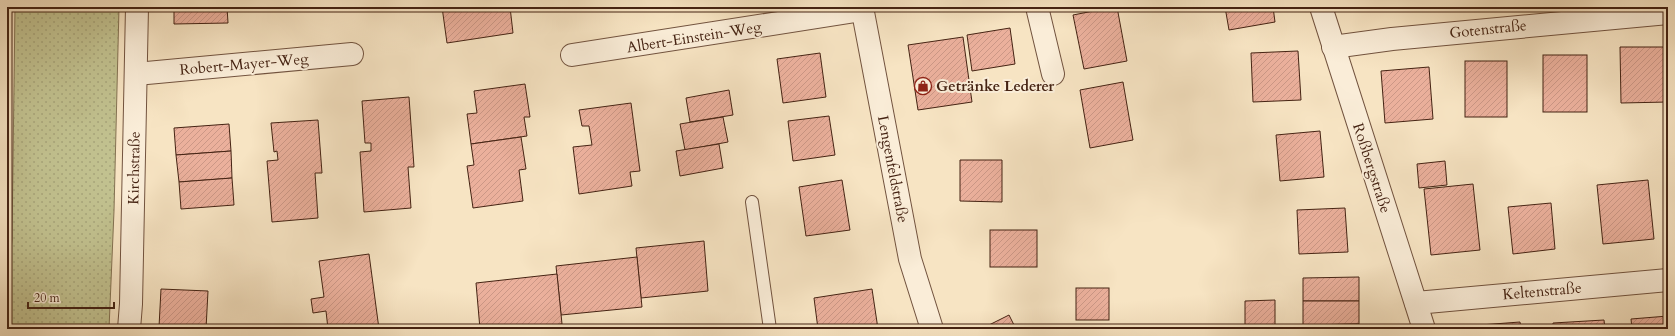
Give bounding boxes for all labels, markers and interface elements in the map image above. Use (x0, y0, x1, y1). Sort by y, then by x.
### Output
street label: Gotenstraße (1448, 15, 1528, 43)
street label: Albert-Einstein-Weg (625, 16, 763, 58)
street label: Robert-Mayer-Weg (179, 48, 310, 80)
shop icon: Getränke Lederer (913, 76, 933, 96)
place label: Getränke Lederer (936, 76, 1055, 96)
street label: Lengenfeldstraße (873, 114, 913, 224)
street label: Roßbergstraße (1348, 120, 1396, 216)
street label: Kirchstraße (123, 131, 145, 205)
street label: Keltenstraße (1502, 278, 1583, 304)
scale bar (28, 284, 114, 310)
text: 20 m (34, 290, 61, 306)

